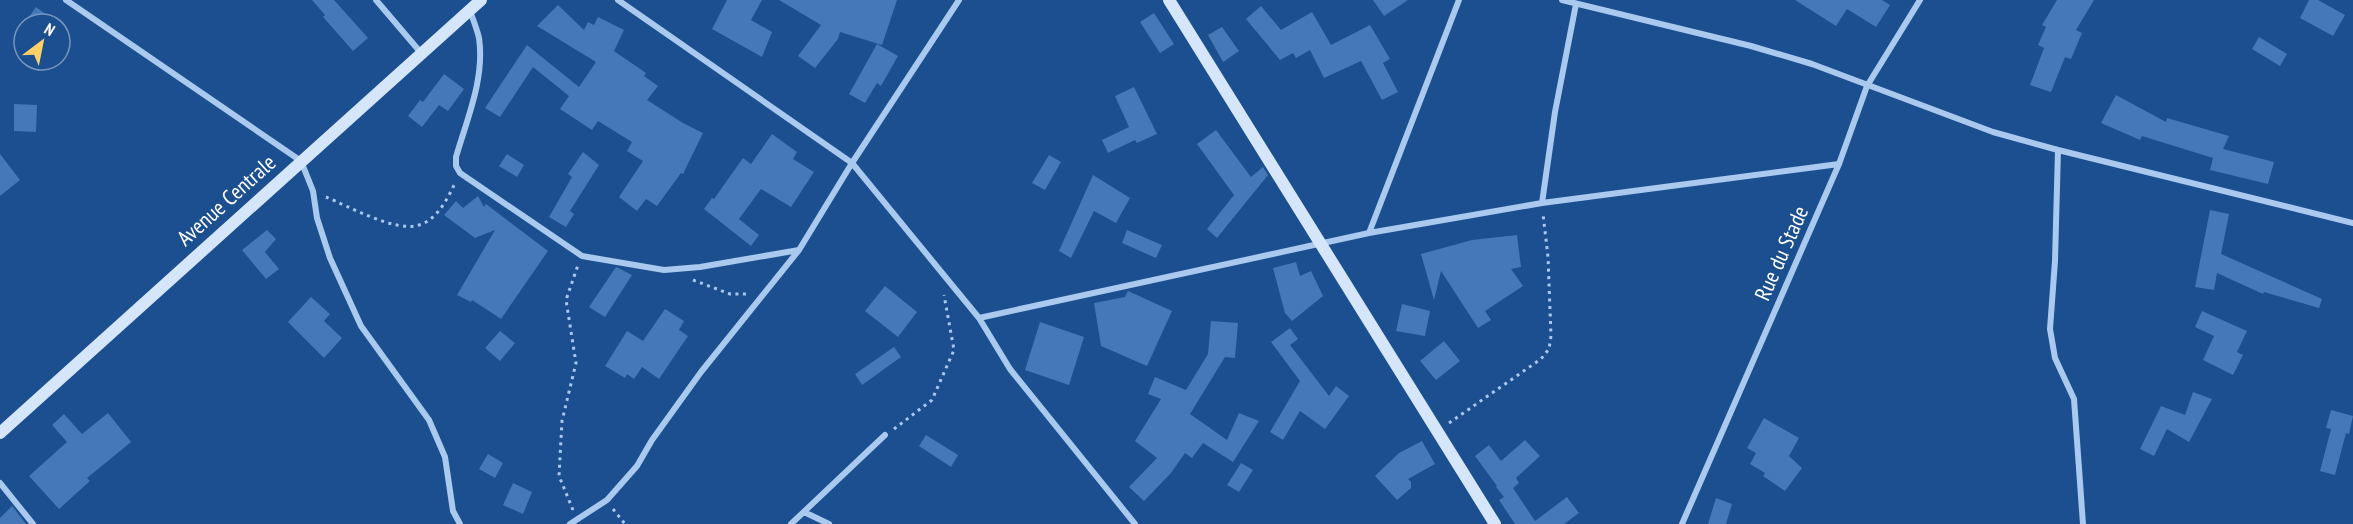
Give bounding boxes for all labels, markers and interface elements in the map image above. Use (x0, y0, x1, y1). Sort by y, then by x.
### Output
north arrow (12, 12, 72, 72)
text: N (41, 19, 59, 40)
street label: Avenue Centrale (171, 148, 281, 252)
street label: Rue du Stade (1748, 201, 1814, 305)

